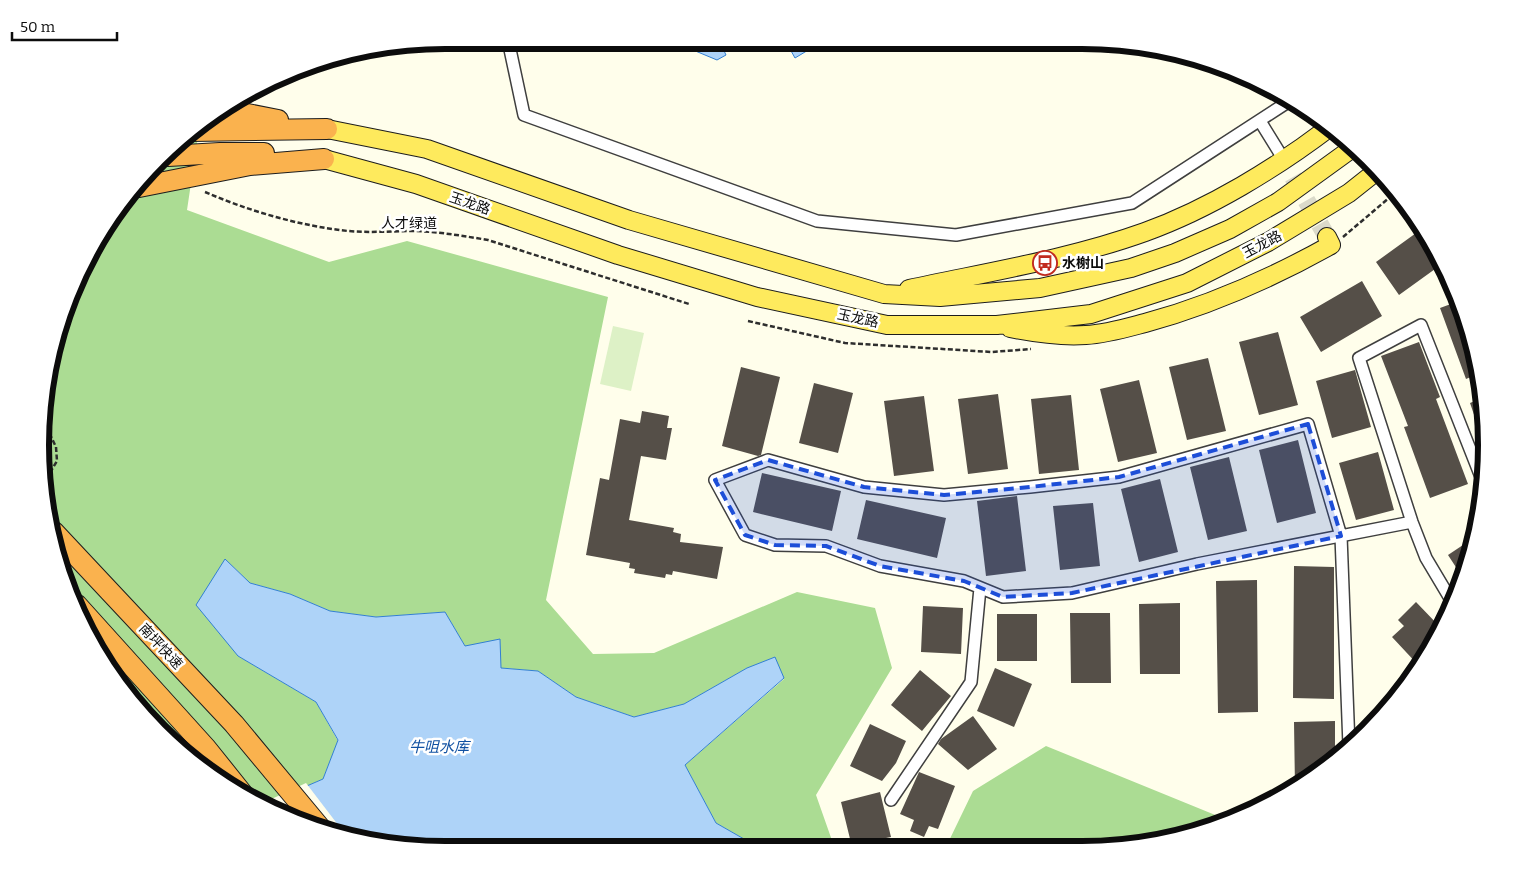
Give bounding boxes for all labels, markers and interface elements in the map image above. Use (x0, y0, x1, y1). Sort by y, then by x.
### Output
scale bar (12, 10, 118, 42)
text: 50 m (20, 18, 56, 36)
street label: 玉龙路 (447, 189, 492, 218)
street label: 人才绿道 (381, 215, 437, 232)
street label: 玉龙路 (1240, 227, 1285, 262)
bus stop icon: 水榭山 (1032, 250, 1058, 276)
place label: 水榭山 (1062, 255, 1104, 272)
street label: 玉龙路 (836, 306, 880, 331)
street label: 南坪快速 (135, 620, 186, 673)
water label: 牛咀水库 (409, 738, 472, 756)

